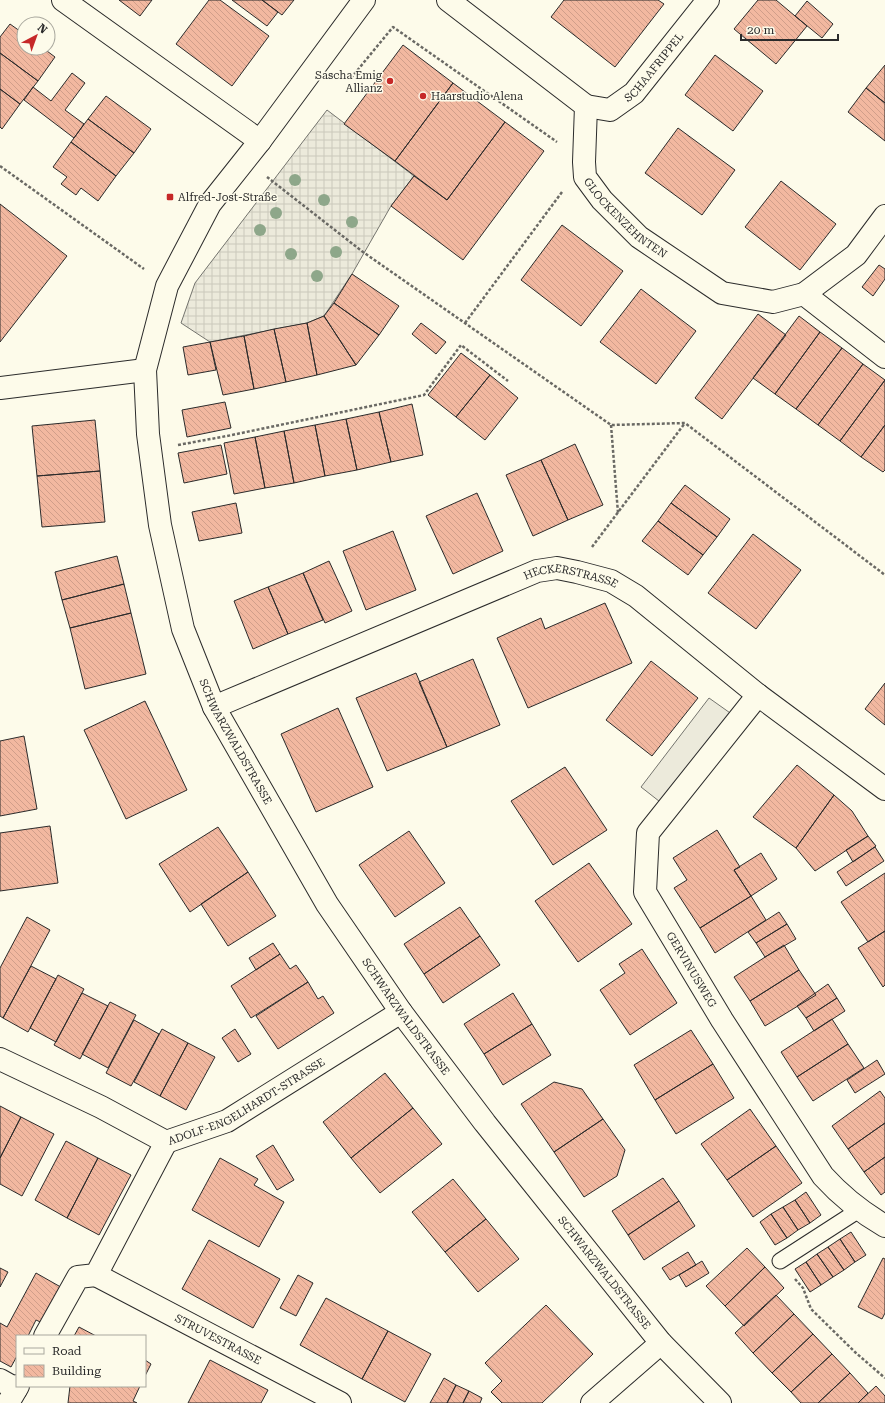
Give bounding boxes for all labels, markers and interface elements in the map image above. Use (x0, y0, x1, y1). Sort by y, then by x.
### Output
north arrow (16, 16, 56, 56)
scale bar (741, 16, 838, 42)
text: N (35, 21, 50, 37)
text: 20 m (747, 23, 774, 37)
street label: SCHAAFRIPPEL (622, 30, 686, 104)
place label: Sascha Emig Allianz (315, 69, 383, 95)
marker: Sascha Emig Allianz (385, 76, 395, 86)
place label: Haarstudio Alena (431, 90, 523, 103)
marker: Haarstudio Alena (418, 91, 428, 101)
street label: GLOCKENZEHNTEN (581, 175, 670, 261)
place label: Alfred-Jost-Straße (178, 191, 277, 204)
marker: Alfred-Jost-Straße (165, 192, 175, 202)
street label: HECKERSTRASSE (522, 561, 621, 590)
street label: SCHWARZWALDSTRASSE (197, 677, 275, 807)
street label: GERVINUSWEG (664, 929, 720, 1010)
street label: SCHWARZWALDSTRASSE (360, 956, 453, 1077)
street label: ADOLF-ENGELHARDT-STRASSE (166, 1055, 327, 1147)
street label: SCHWARZWALDSTRASSE (556, 1213, 654, 1332)
street label: STRUVESTRASSE (173, 1311, 264, 1367)
legend (16, 1335, 146, 1387)
text: Road (52, 1344, 82, 1358)
text: Building (52, 1364, 101, 1378)

